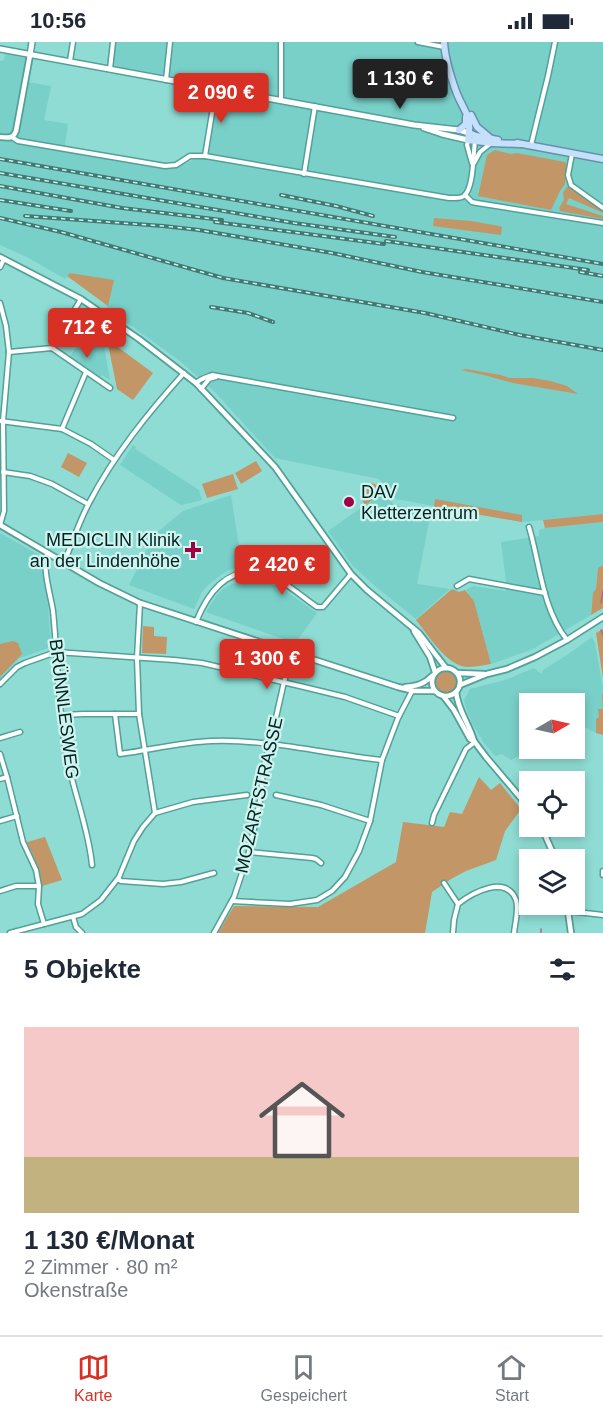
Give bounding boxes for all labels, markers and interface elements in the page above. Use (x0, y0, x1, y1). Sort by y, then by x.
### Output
text: 10:56 (30, 8, 86, 33)
pin: 1 130 € (345, 59, 455, 110)
text: 1 130 € (367, 67, 433, 89)
pin: 2 090 € (166, 73, 276, 124)
text: 2 090 € (188, 81, 254, 103)
pin: 712 € (45, 308, 129, 359)
text: 712 € (62, 316, 112, 338)
place label: DAV Kletterzentrum (361, 482, 478, 523)
marker: DAV Kletterzentrum (342, 495, 356, 509)
place label: MEDICLIN Klinik an der Lindenhöhe (30, 530, 181, 571)
marker: MEDICLIN Klinik an der Lindenhöhe (184, 541, 202, 559)
pin: 2 420 € (227, 545, 337, 596)
text: 2 420 € (249, 553, 315, 575)
street label: BRÜNNLESWEG (45, 638, 83, 780)
pin: 1 300 € (212, 639, 322, 690)
text: 1 300 € (234, 647, 300, 669)
north arrow (519, 693, 585, 759)
map controls (519, 693, 585, 915)
street label: MOZARTSTRASSE (231, 715, 287, 875)
button: locate (519, 771, 585, 837)
button: layers (519, 849, 585, 915)
icon: filters (546, 953, 579, 986)
text: 5 Objekte (24, 954, 141, 984)
icon: home (248, 1066, 356, 1174)
text: 1 130 €/Monat (24, 1225, 195, 1255)
text: 2 Zimmer · 80 m² (24, 1256, 177, 1278)
text: Okenstraße (24, 1279, 128, 1301)
tab: Karte (74, 1351, 112, 1405)
tab: Gespeichert (261, 1351, 347, 1405)
tab: Start (495, 1351, 529, 1405)

